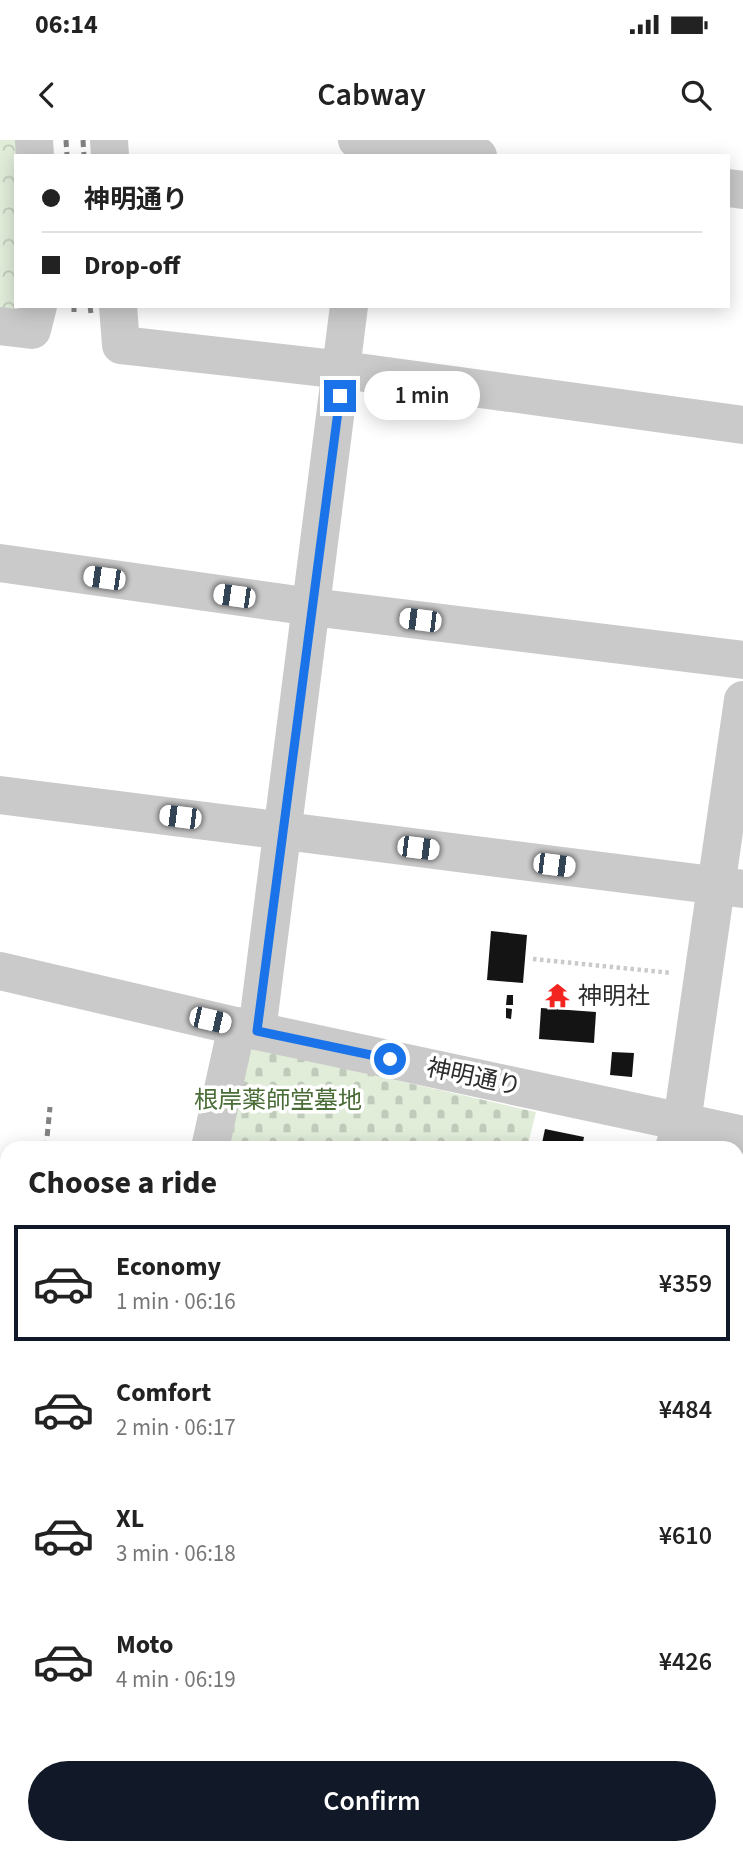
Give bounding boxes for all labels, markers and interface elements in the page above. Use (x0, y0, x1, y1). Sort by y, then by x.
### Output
text: 06:14 (35, 6, 98, 43)
text: Cabway (317, 72, 426, 118)
icon: back (28, 76, 66, 114)
icon: search (677, 76, 715, 114)
text: 神明通り (84, 181, 188, 218)
text: Drop-off (84, 247, 180, 284)
callout: 1 min (364, 372, 480, 420)
text: 1 min (395, 379, 449, 412)
route end (324, 380, 356, 412)
car (82, 565, 127, 591)
car (212, 583, 257, 609)
car (398, 607, 443, 633)
car (158, 804, 203, 830)
car (396, 835, 441, 861)
car (532, 852, 577, 878)
place label: 神明社 (578, 979, 650, 1014)
temple icon: 神明社 (544, 982, 572, 1010)
car (188, 1005, 233, 1035)
route start (374, 1043, 406, 1075)
street label: 神明通り (423, 1050, 524, 1105)
park label: 根岸薬師堂墓地 (194, 1083, 362, 1118)
text: Choose a ride (28, 1160, 217, 1206)
text: Economy (116, 1248, 221, 1285)
icon: car (32, 1252, 95, 1315)
text: ¥359 (659, 1265, 712, 1302)
text: 1 min · 06:16 (116, 1285, 236, 1318)
text: Comfort (116, 1374, 211, 1411)
icon: car (32, 1378, 95, 1441)
text: ¥484 (659, 1391, 712, 1428)
text: 2 min · 06:17 (116, 1411, 236, 1444)
text: XL (116, 1500, 144, 1537)
icon: car (32, 1504, 95, 1567)
text: ¥610 (659, 1517, 712, 1554)
text: 3 min · 06:18 (116, 1537, 236, 1570)
text: Moto (116, 1626, 173, 1663)
icon: car (32, 1630, 95, 1693)
text: ¥426 (659, 1643, 712, 1680)
text: 4 min · 06:19 (116, 1663, 236, 1696)
button: Confirm (28, 1761, 716, 1841)

